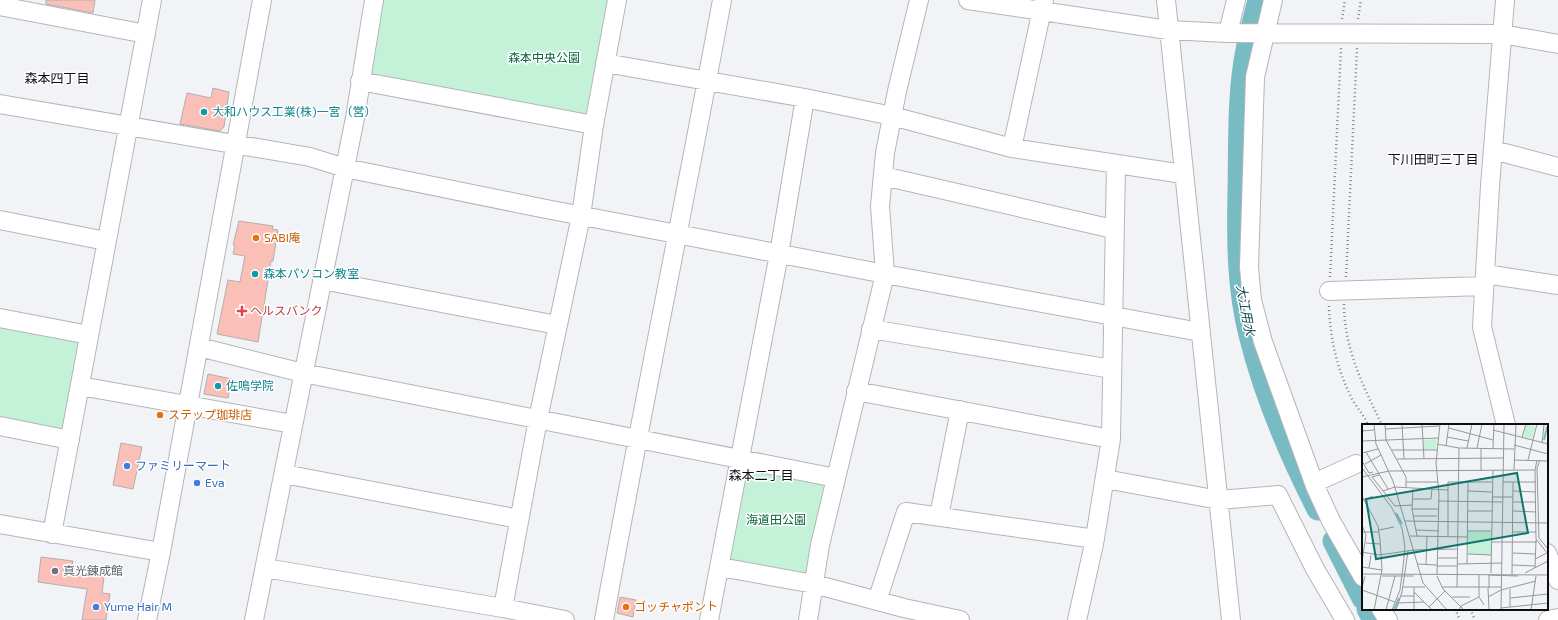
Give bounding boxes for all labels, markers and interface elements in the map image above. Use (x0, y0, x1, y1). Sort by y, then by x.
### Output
park label: 森本中央公園 (508, 50, 580, 64)
district label: 森本四丁目 (24, 70, 90, 86)
place label: 大和ハウス工業(株)一宮（営） (212, 104, 377, 118)
marker: 大和ハウス工業(株)一宮（営） (199, 107, 209, 117)
district label: 下川田町三丁目 (1387, 151, 1479, 167)
place label: SABI庵 (264, 230, 301, 244)
marker: SABI庵 (251, 233, 261, 243)
place label: 森本パソコン教室 (263, 266, 359, 280)
marker: 森本パソコン教室 (250, 269, 260, 279)
water label: 大江用水 (1233, 283, 1259, 339)
place label: ヘルスバンク (250, 303, 323, 317)
marker: ヘルスバンク (237, 306, 247, 316)
place label: 佐鳴学院 (226, 378, 274, 392)
marker: 佐鳴学院 (213, 381, 223, 391)
place label: ステップ珈琲店 (168, 407, 252, 421)
marker: ステップ珈琲店 (155, 410, 165, 420)
inset map (1362, 424, 1548, 610)
place label: ファミリーマート (135, 458, 231, 472)
marker: ファミリーマート (122, 461, 132, 471)
district label: 森本二丁目 (728, 467, 794, 483)
place label: Eva (205, 475, 225, 489)
marker: Eva (192, 478, 202, 488)
park label: 海道田公園 (746, 512, 806, 526)
place label: 真光錬成館 (63, 563, 123, 577)
marker: 真光錬成館 (50, 566, 60, 576)
place label: Yume Hair M (104, 599, 172, 613)
place label: ゴッチャポント (634, 599, 718, 613)
marker: Yume Hair M (91, 602, 101, 612)
marker: ゴッチャポント (621, 602, 631, 612)

